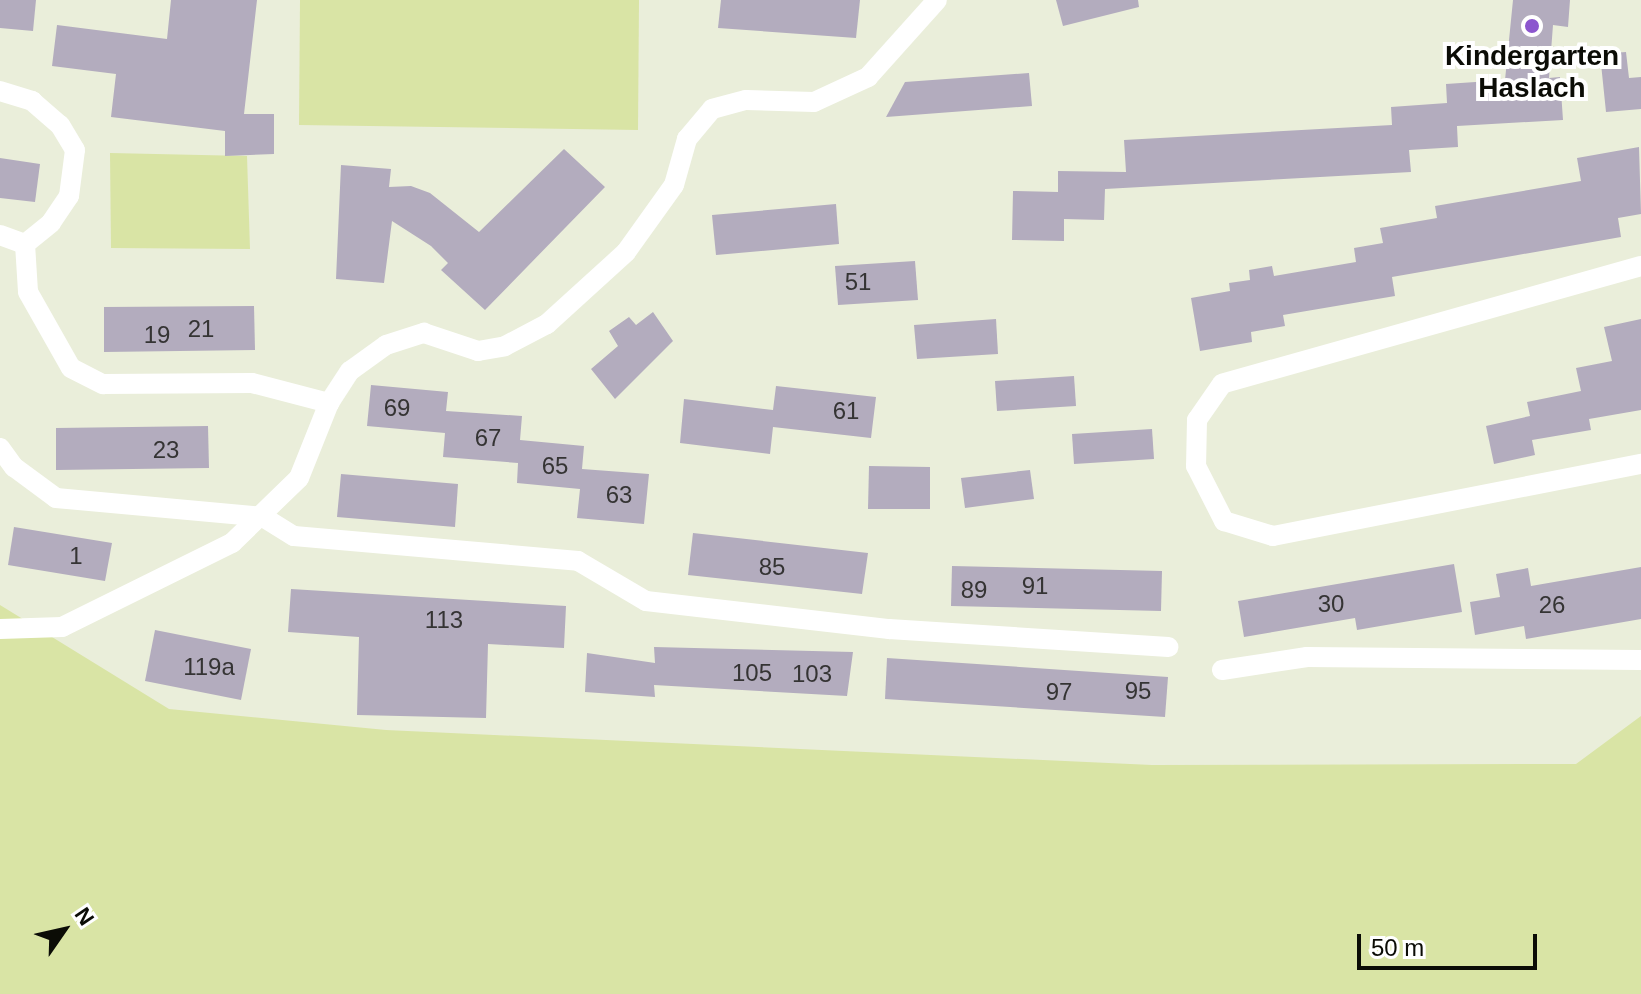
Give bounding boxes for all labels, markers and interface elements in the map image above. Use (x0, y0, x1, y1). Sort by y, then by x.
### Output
marker: Kindergarten Haslach (1523, 17, 1541, 35)
place label: Kindergarten Haslach (1445, 39, 1619, 105)
house number: 51 (845, 268, 871, 296)
house number: 21 (188, 315, 214, 343)
house number: 19 (144, 321, 170, 349)
house number: 69 (384, 394, 410, 422)
house number: 61 (833, 397, 859, 425)
house number: 67 (475, 424, 501, 452)
house number: 23 (153, 436, 179, 464)
house number: 65 (542, 452, 568, 480)
house number: 63 (606, 481, 632, 509)
house number: 1 (69, 542, 83, 570)
house number: 85 (759, 553, 785, 581)
house number: 91 (1022, 572, 1048, 600)
house number: 89 (961, 576, 987, 604)
house number: 30 (1318, 590, 1344, 618)
house number: 26 (1539, 591, 1565, 619)
house number: 113 (425, 606, 463, 634)
house number: 119a (183, 653, 235, 681)
house number: 105 (732, 659, 772, 687)
house number: 103 (792, 660, 832, 688)
house number: 95 (1125, 677, 1151, 705)
house number: 97 (1046, 678, 1072, 706)
north arrow (24, 890, 104, 970)
text: N (70, 903, 99, 930)
scale bar (1361, 918, 1541, 968)
text: 50 m (1371, 934, 1424, 961)

